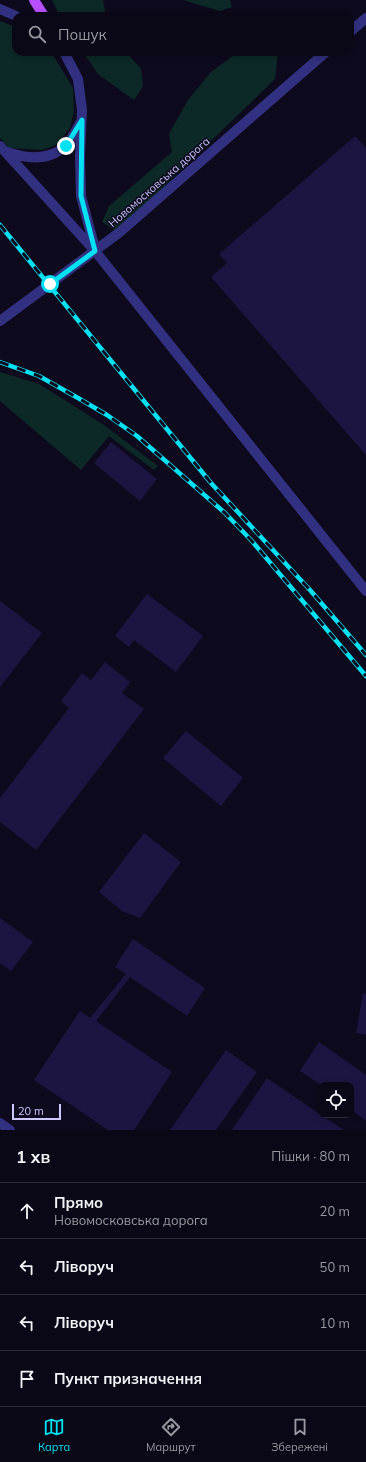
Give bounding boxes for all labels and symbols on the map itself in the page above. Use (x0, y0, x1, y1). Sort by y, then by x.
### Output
street label: Новомосковська дорога (105, 134, 213, 230)
route end (57, 137, 75, 155)
route start (41, 275, 59, 293)
scale bar (12, 1102, 61, 1121)

